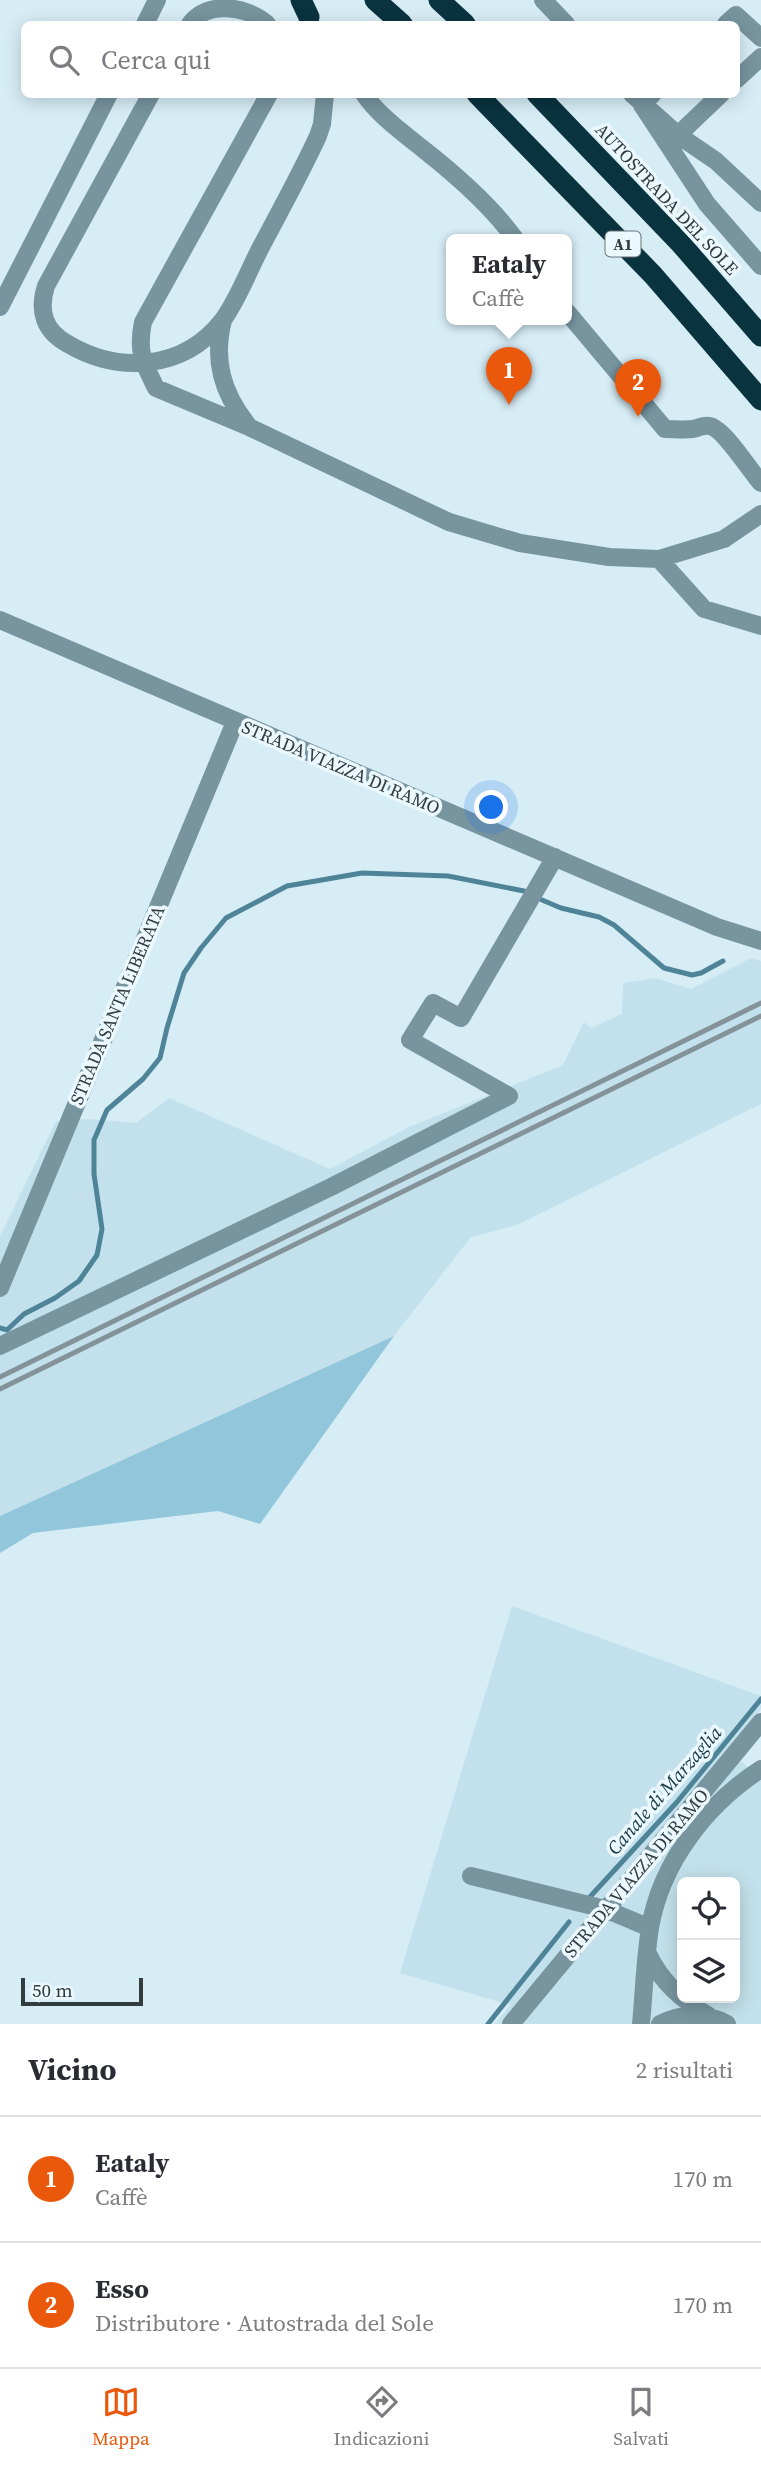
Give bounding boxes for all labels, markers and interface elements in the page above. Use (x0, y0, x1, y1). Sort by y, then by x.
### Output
search box (21, 21, 740, 98)
icon: search (45, 41, 83, 79)
text: Cerca qui (101, 42, 211, 78)
street label: AUTOSTRADA DEL SOLE (590, 118, 744, 280)
road number: A1 (606, 232, 640, 256)
popup (446, 234, 572, 325)
text: Eataly (472, 246, 546, 282)
text: Caffè (472, 282, 525, 314)
pin: 1 (486, 347, 532, 405)
pin: 2 (615, 359, 661, 417)
street label: STRADA VIAZZA DI RAMO (238, 714, 444, 820)
your location (474, 790, 508, 824)
street label: STRADA SANTA LIBERATA (64, 902, 170, 1108)
water label: Canale di Marzaglia (601, 1720, 727, 1860)
street label: STRADA VIAZZA DI RAMO (558, 1783, 714, 1963)
map controls (677, 1877, 740, 2003)
button: locate (677, 1877, 740, 1940)
button: layers (677, 1940, 740, 2003)
scale bar (21, 1975, 144, 2007)
text: 50 m (32, 1977, 73, 2003)
text: Vicino (28, 2049, 117, 2090)
text: 2 risultati (636, 2054, 733, 2086)
text: Eataly (95, 2145, 169, 2181)
text: 1 (45, 2163, 57, 2195)
text: 170 m (672, 2163, 733, 2195)
text: Caffè (95, 2181, 148, 2213)
text: Esso (95, 2271, 149, 2307)
text: 2 (45, 2289, 57, 2321)
text: 170 m (672, 2289, 733, 2321)
text: Distributore · Autostrada del Sole (95, 2307, 434, 2339)
tab: Mappa (92, 2383, 150, 2451)
tab: Indicazioni (334, 2383, 429, 2451)
tab: Salvati (613, 2383, 669, 2451)

